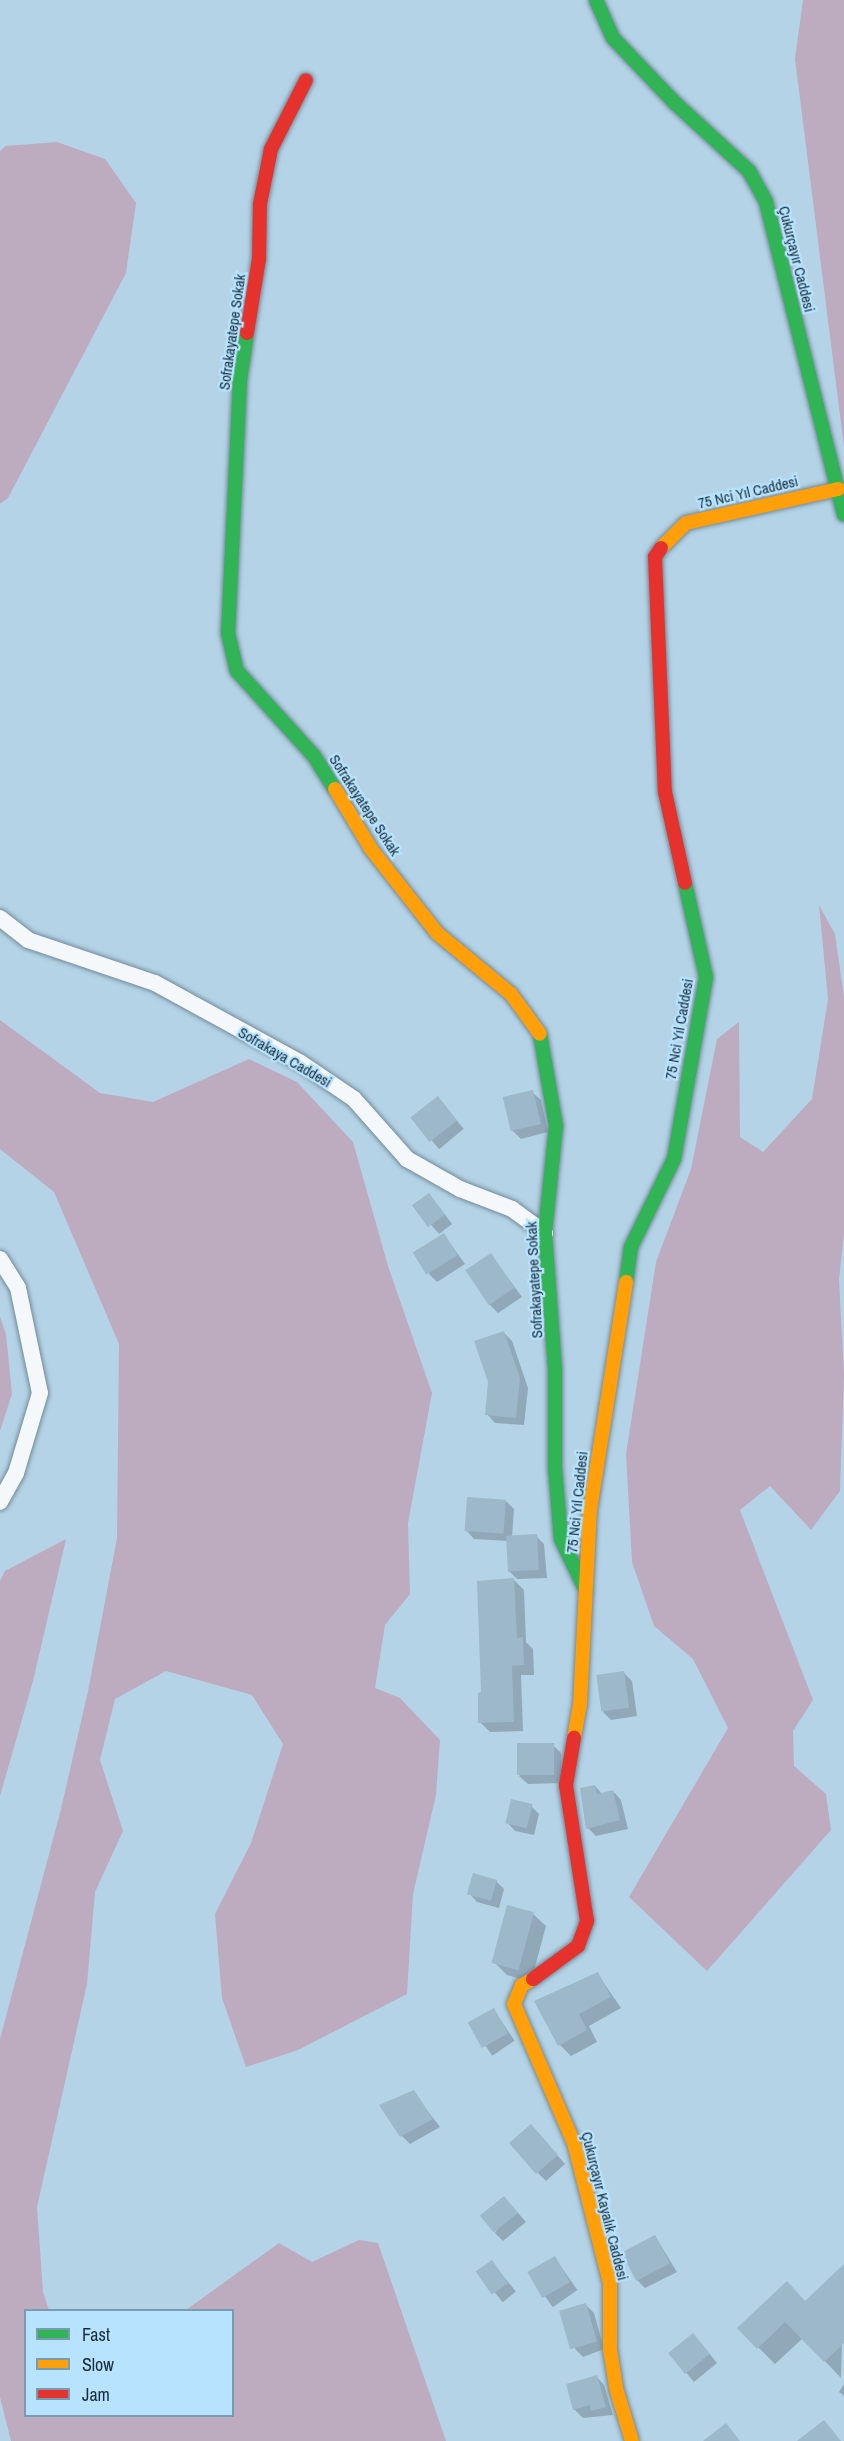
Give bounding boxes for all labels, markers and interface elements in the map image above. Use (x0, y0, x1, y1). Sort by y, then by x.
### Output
street label: Çukurçayır Caddesi (775, 204, 819, 314)
street label: Sofrakayatepe Sokak (215, 273, 249, 391)
street label: 75 Nci Yıl Caddesi (696, 472, 800, 512)
street label: Sofrakayatepe Sokak (326, 751, 404, 859)
street label: 75 Nci Yıl Caddesi (661, 977, 697, 1081)
street label: Sofrakaya Caddesi (235, 1023, 335, 1091)
street label: Sofrakayatepe Sokak (522, 1221, 546, 1339)
street label: 75 Nci Yıl Caddesi (563, 1450, 591, 1554)
street label: Çukurçayır Kayalık Caddesi (578, 2130, 632, 2282)
legend (24, 2309, 234, 2417)
text: Fast (82, 2322, 110, 2347)
text: Slow (82, 2352, 114, 2377)
text: Jam (82, 2382, 110, 2407)

